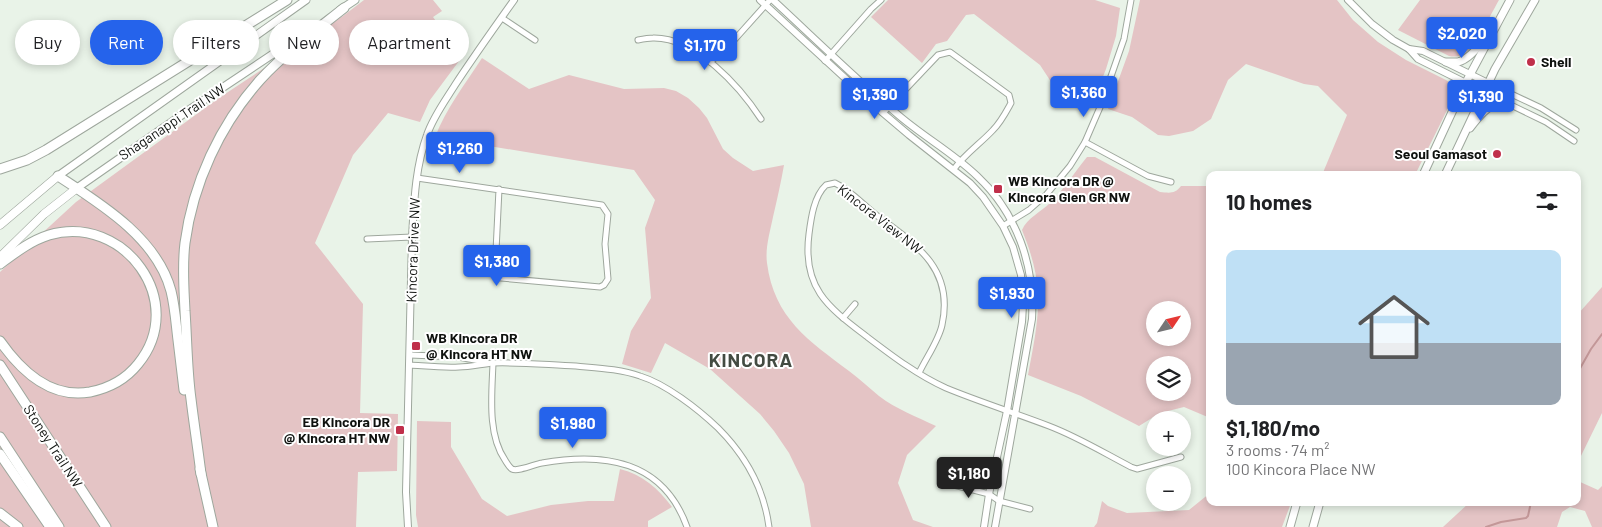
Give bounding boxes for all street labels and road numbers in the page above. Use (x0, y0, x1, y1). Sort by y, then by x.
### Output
street label: Shaganappi Trail NW (115, 80, 228, 164)
street label: Kincora View NW (834, 180, 926, 257)
street label: Kincora Drive NW (402, 197, 423, 303)
street label: Stoney Trail NW (20, 401, 87, 490)

